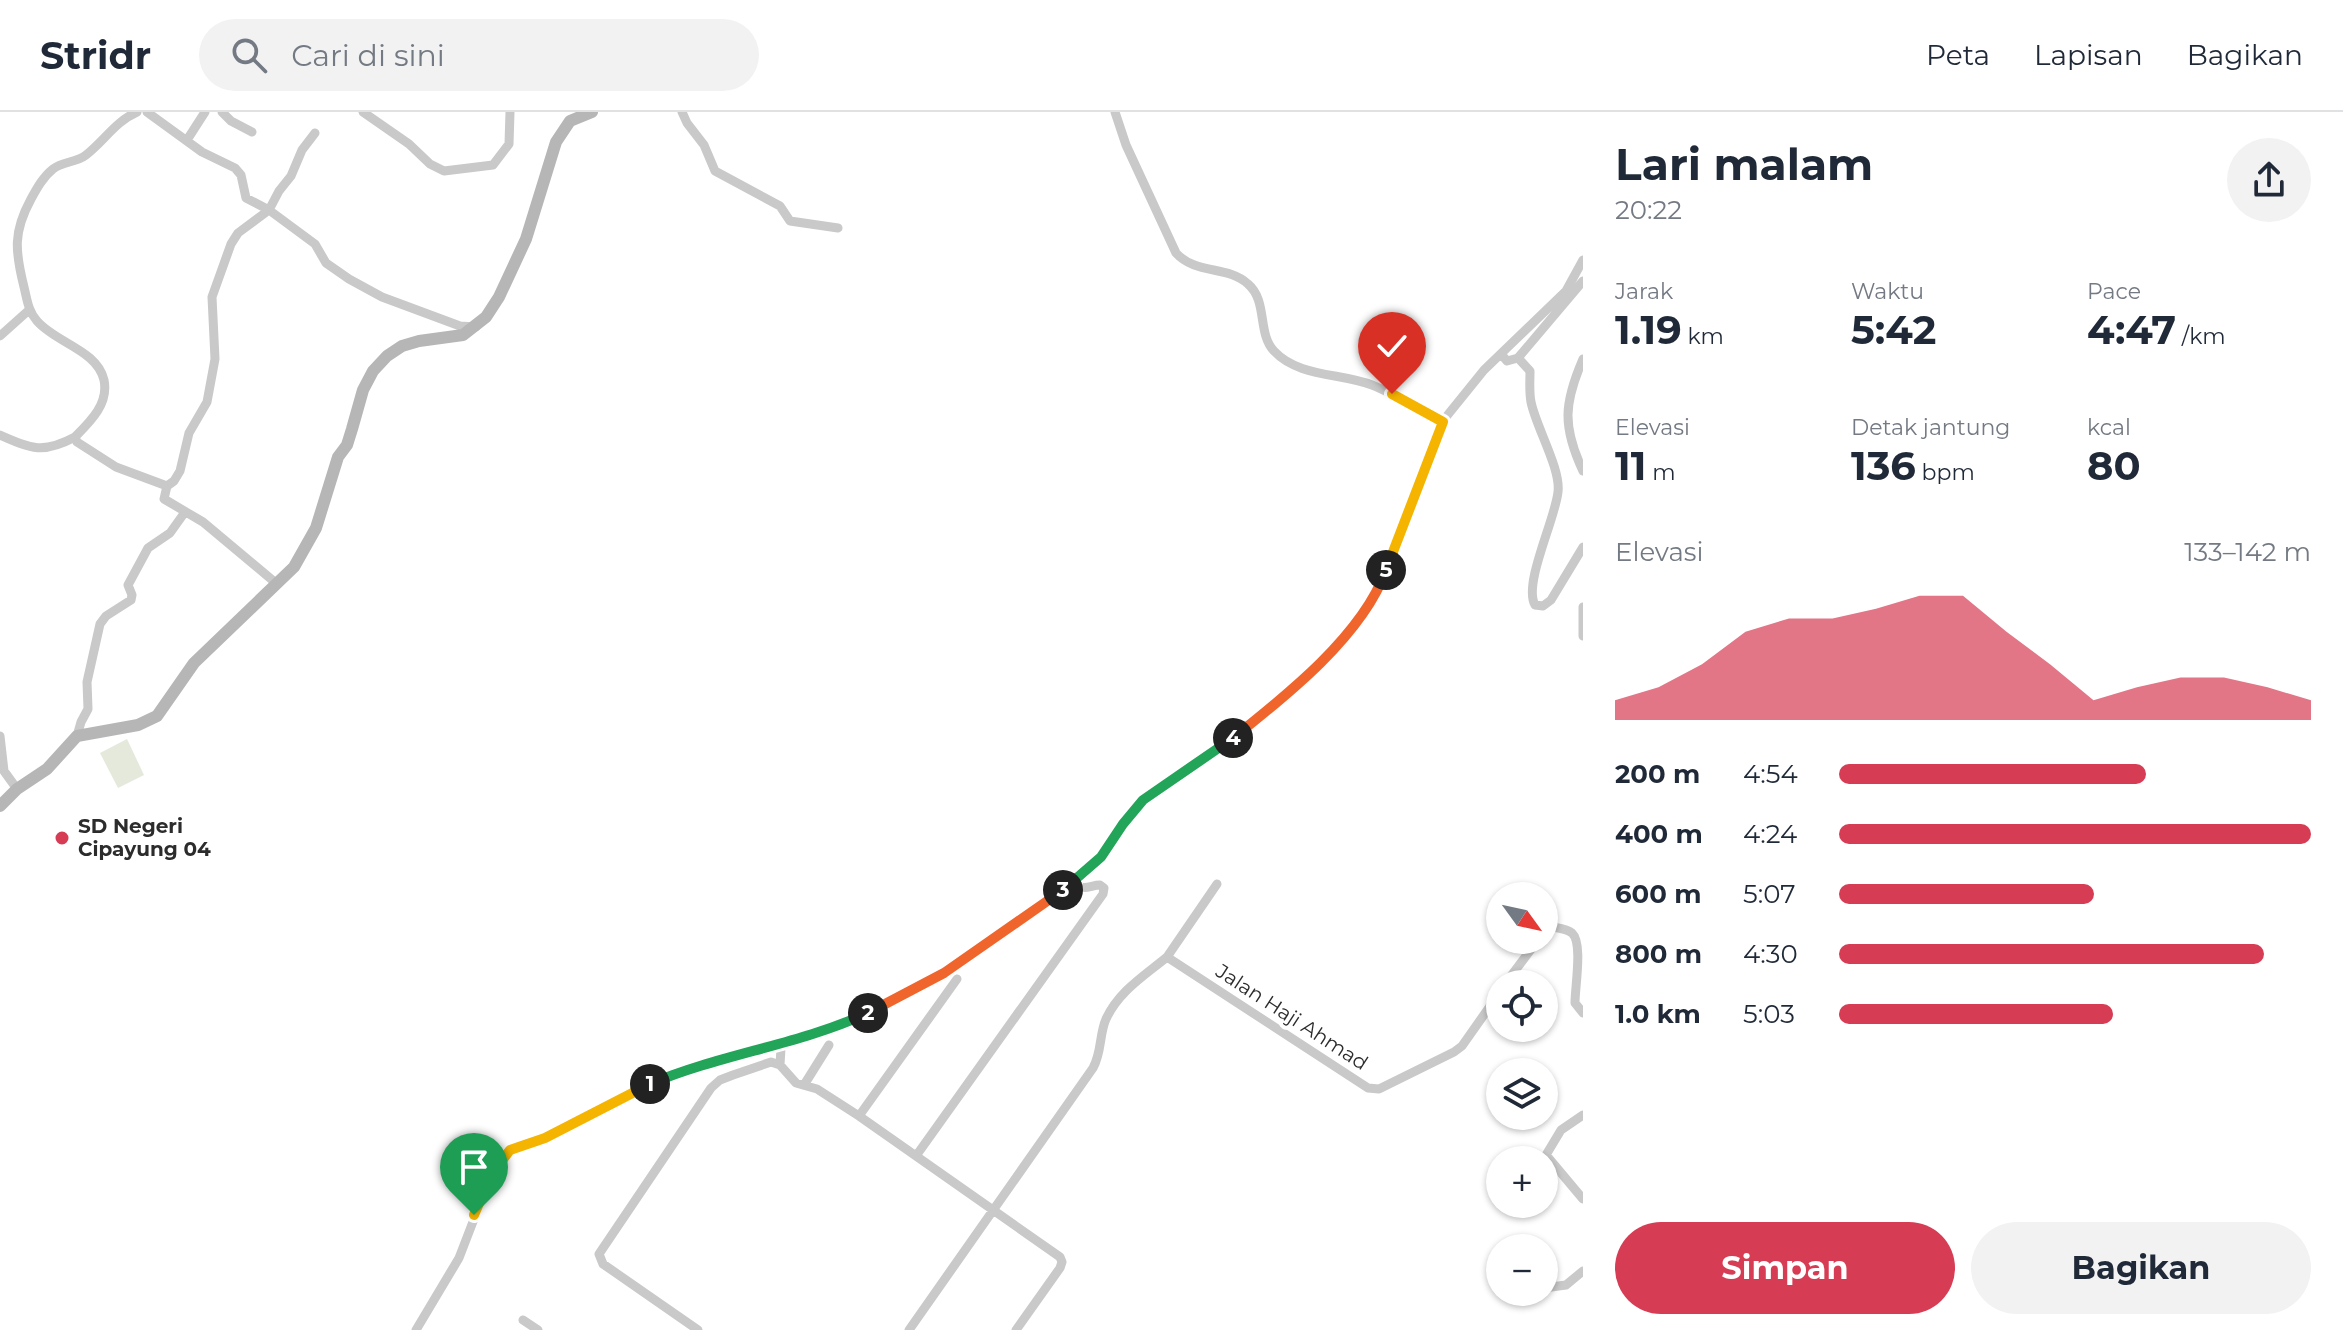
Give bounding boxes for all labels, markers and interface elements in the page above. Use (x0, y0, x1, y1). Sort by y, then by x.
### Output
search box (199, 19, 759, 91)
text: Stridr (40, 32, 151, 79)
icon: search (227, 33, 271, 77)
text: Cari di sini (291, 37, 445, 74)
text: Peta (1926, 38, 1990, 72)
text: Lapisan (2034, 38, 2143, 72)
text: Bagikan (2187, 38, 2303, 72)
text: Lari malam (1615, 137, 1873, 191)
button: share (2227, 138, 2311, 222)
text: 20:22 (1615, 194, 1682, 226)
text: Jarak (1615, 278, 1673, 305)
text: Waktu (1851, 278, 1924, 305)
text: Pace (2087, 278, 2141, 305)
text: 1.19 (1615, 305, 1682, 354)
text: 5:42 (1851, 305, 1936, 354)
text: 4:47 (2087, 305, 2176, 354)
pin (1358, 312, 1426, 394)
text: km (1682, 323, 1724, 350)
text: /km (2176, 323, 2226, 350)
icon: check (1370, 324, 1414, 368)
text: Elevasi (1615, 414, 1690, 441)
text: Detak jantung (1851, 414, 2010, 441)
text: kcal (2087, 414, 2131, 441)
text: 11 (1615, 441, 1646, 490)
text: 136 (1851, 441, 1916, 490)
text: 80 (2087, 441, 2141, 490)
text: m (1646, 459, 1675, 486)
text: bpm (1916, 459, 1975, 486)
text: Elevasi (1615, 536, 1703, 568)
text: 133–142 m (2184, 536, 2311, 568)
pin: 5 (1366, 550, 1406, 590)
text: 5 (1379, 556, 1393, 583)
pin: 4 (1213, 718, 1253, 758)
text: 4 (1225, 724, 1241, 751)
text: 200 m (1615, 758, 1700, 790)
text: 4:54 (1743, 758, 1798, 790)
place label: SD Negeri Cipayung 04 (78, 814, 211, 861)
text: 400 m (1615, 818, 1703, 850)
text: 4:24 (1743, 818, 1797, 850)
marker: SD Negeri Cipayung 04 (53, 829, 71, 847)
pin: 3 (1043, 870, 1083, 910)
text: 3 (1056, 876, 1070, 903)
text: 600 m (1615, 878, 1702, 910)
text: 5:07 (1743, 878, 1796, 910)
north arrow (1486, 882, 1558, 954)
map controls (1486, 882, 1558, 1306)
text: 800 m (1615, 938, 1702, 970)
text: 4:30 (1743, 938, 1798, 970)
street label: Jalan Haji Ahmad (1211, 958, 1372, 1075)
button: locate (1486, 970, 1558, 1042)
pin: 2 (848, 993, 888, 1033)
text: 1.0 km (1615, 998, 1701, 1030)
text: 5:03 (1743, 998, 1795, 1030)
text: 2 (862, 999, 874, 1026)
button: layers (1486, 1058, 1558, 1130)
pin: 1 (630, 1064, 670, 1104)
text: 1 (646, 1070, 654, 1097)
pin (440, 1133, 508, 1215)
icon: arrive (452, 1145, 496, 1189)
button: + (1486, 1146, 1558, 1218)
button: Simpan (1615, 1222, 1955, 1314)
button: Bagikan (1971, 1222, 2311, 1314)
button: − (1486, 1234, 1558, 1306)

